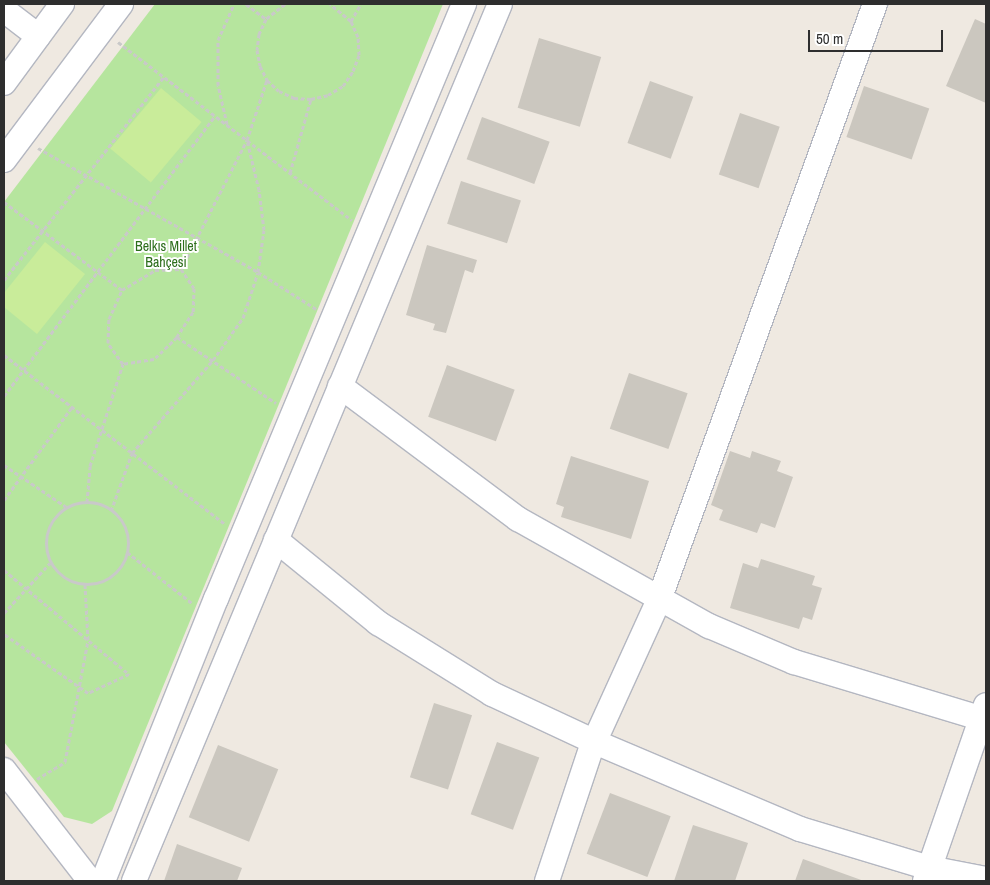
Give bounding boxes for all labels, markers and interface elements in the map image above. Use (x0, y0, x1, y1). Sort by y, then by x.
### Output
scale bar (810, 20, 945, 52)
text: 50 m (816, 28, 843, 49)
park label: Belkıs Millet Bahçesi (135, 238, 197, 270)

